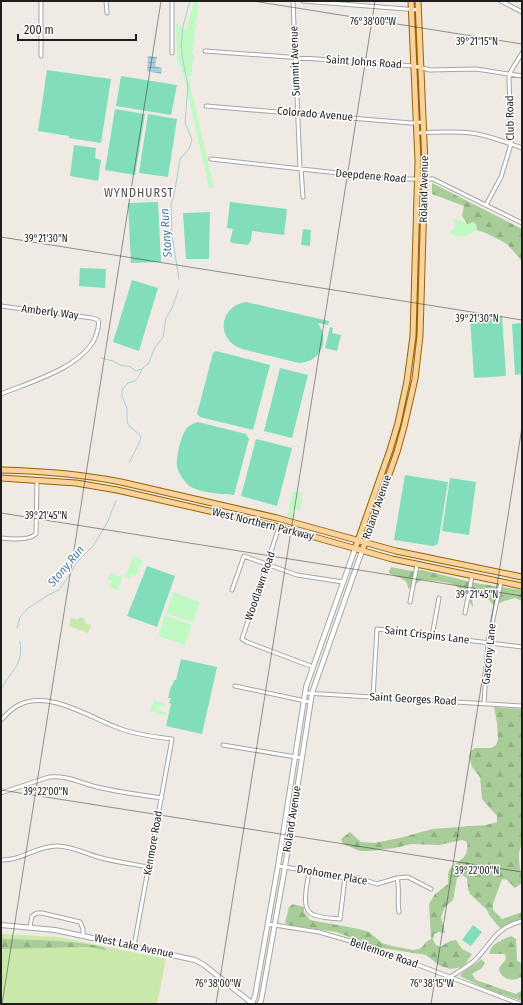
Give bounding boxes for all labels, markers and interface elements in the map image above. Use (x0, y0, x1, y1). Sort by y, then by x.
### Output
scale bar (18, 16, 136, 42)
text: 76°38'00"W (350, 16, 397, 28)
text: 200 m (24, 23, 54, 37)
street label: Summit Avenue (287, 26, 303, 96)
text: 39°21'15"N (456, 36, 498, 48)
street label: Saint Johns Road (326, 53, 402, 71)
street label: Club Road (503, 95, 517, 141)
street label: Colorado Avenue (277, 104, 353, 124)
street label: Roland Avenue (417, 155, 431, 223)
street label: Deepdene Road (335, 166, 407, 186)
district label: WYNDHURST (104, 186, 174, 200)
water label: Stony Run (157, 208, 175, 259)
text: 39°21'30"N (24, 233, 68, 245)
street label: Amberly Way (21, 302, 80, 322)
text: 39°21'30"N (455, 313, 499, 325)
street label: Roland Avenue (360, 473, 394, 541)
street label: West Northern Parkway (211, 505, 315, 543)
text: 39°21'45"N (25, 510, 67, 522)
water label: Stony Run (44, 543, 87, 590)
street label: Woodlawn Road (242, 550, 278, 622)
text: 39°21'45"N (456, 589, 498, 601)
street label: Saint Crispins Lane (384, 623, 470, 647)
street label: Gascony Lane (479, 623, 499, 685)
street label: Saint Georges Road (369, 690, 457, 708)
street label: Roland Avenue (280, 785, 304, 853)
text: 39°22'00"N (24, 786, 68, 798)
street label: Kenmore Road (141, 810, 165, 876)
street label: Drohomer Place (296, 862, 368, 888)
text: 39°22'00"N (455, 865, 499, 877)
street label: West Lake Avenue (93, 931, 175, 961)
street label: Bellemore Road (348, 935, 420, 971)
text: 76°38'00"W (195, 978, 242, 990)
text: 76°38'15"W (410, 978, 455, 990)

